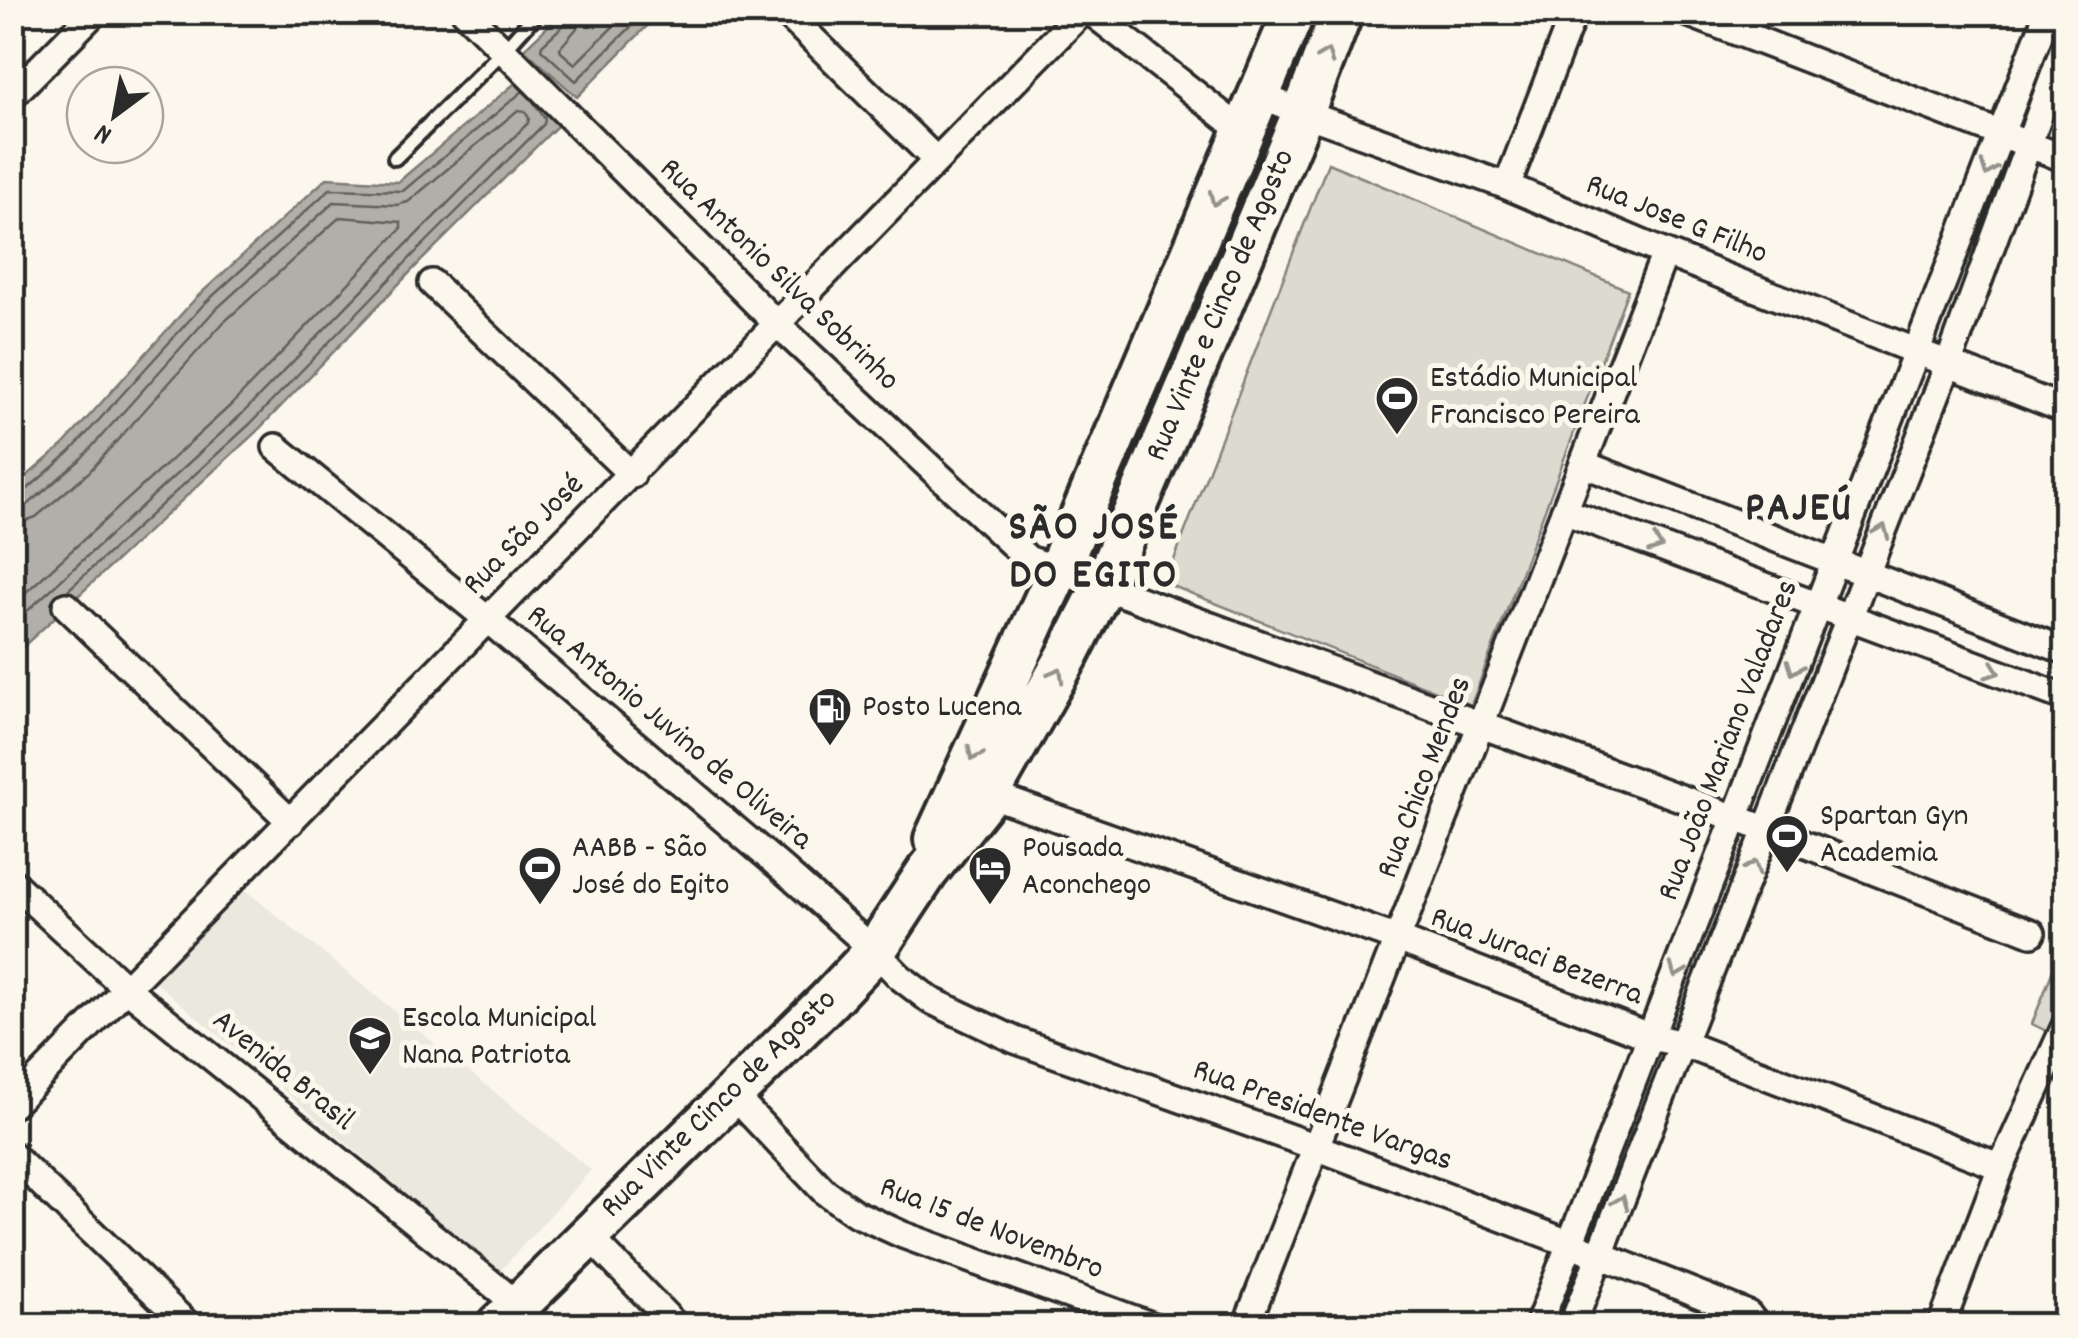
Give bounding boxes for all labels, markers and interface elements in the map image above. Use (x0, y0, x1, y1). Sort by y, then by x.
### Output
one-way arrow (1314, 48, 1334, 65)
north arrow (65, 65, 165, 165)
text: N (88, 111, 121, 153)
street label: Rua Vinte e Cinco de Agosto (1135, 143, 1309, 469)
street label: Rua Antonio Silva Sobrinho (647, 149, 909, 403)
one-way arrow (1980, 159, 2000, 177)
street label: Rua Jose G Filho (1578, 164, 1774, 278)
one-way arrow (1208, 189, 1228, 207)
place label: Estádio Municipal Francisco Pereira (1430, 357, 1641, 440)
sports icon: Estádio Municipal Francisco Pereira (1374, 375, 1420, 436)
street label: Rua São José (453, 464, 597, 608)
district label: PAJEÚ (1745, 481, 1853, 541)
district label: SÃO JOSÉ DO EGITO (1009, 500, 1179, 608)
one-way arrow (1870, 524, 1890, 541)
one-way arrow (1646, 533, 1663, 554)
street label: Rua João Mariano Valadares (1648, 574, 1812, 908)
street label: Rua Antonio Juvino de Oliveira (515, 595, 822, 863)
one-way arrow (1786, 658, 1806, 675)
one-way arrow (1983, 659, 2000, 680)
one-way arrow (1044, 667, 1064, 685)
street label: Rua Chico Mendes (1366, 670, 1486, 886)
fuel station icon: Posto Lucena (807, 686, 853, 747)
place label: Posto Lucena (862, 686, 1022, 732)
one-way arrow (967, 744, 987, 762)
place label: Spartan Gyn Academia (1820, 795, 1969, 878)
sports icon: Spartan Gyn Academia (1764, 813, 1810, 874)
place label: AABB - São José do Egito (572, 827, 730, 910)
place label: Pousada Aconchego (1022, 827, 1151, 910)
sports icon: AABB - São José do Egito (517, 845, 563, 906)
hotel icon: Pousada Aconchego (967, 845, 1013, 906)
one-way arrow (1741, 860, 1761, 877)
street label: Rua Juraci Bezerra (1423, 896, 1650, 1020)
one-way arrow (1668, 961, 1689, 978)
street label: Rua Vinte Cinco de Agosto (591, 980, 849, 1230)
place label: Escola Municipal Nana Patriota (402, 997, 597, 1080)
street label: Avenida Brasil (201, 1000, 364, 1144)
school or university icon: Escola Municipal Nana Patriota (347, 1015, 393, 1076)
street label: Rua Presidente Vargas (1186, 1049, 1458, 1185)
street label: Rua 15 de Novembro (872, 1166, 1110, 1294)
one-way arrow (1609, 1195, 1629, 1212)

